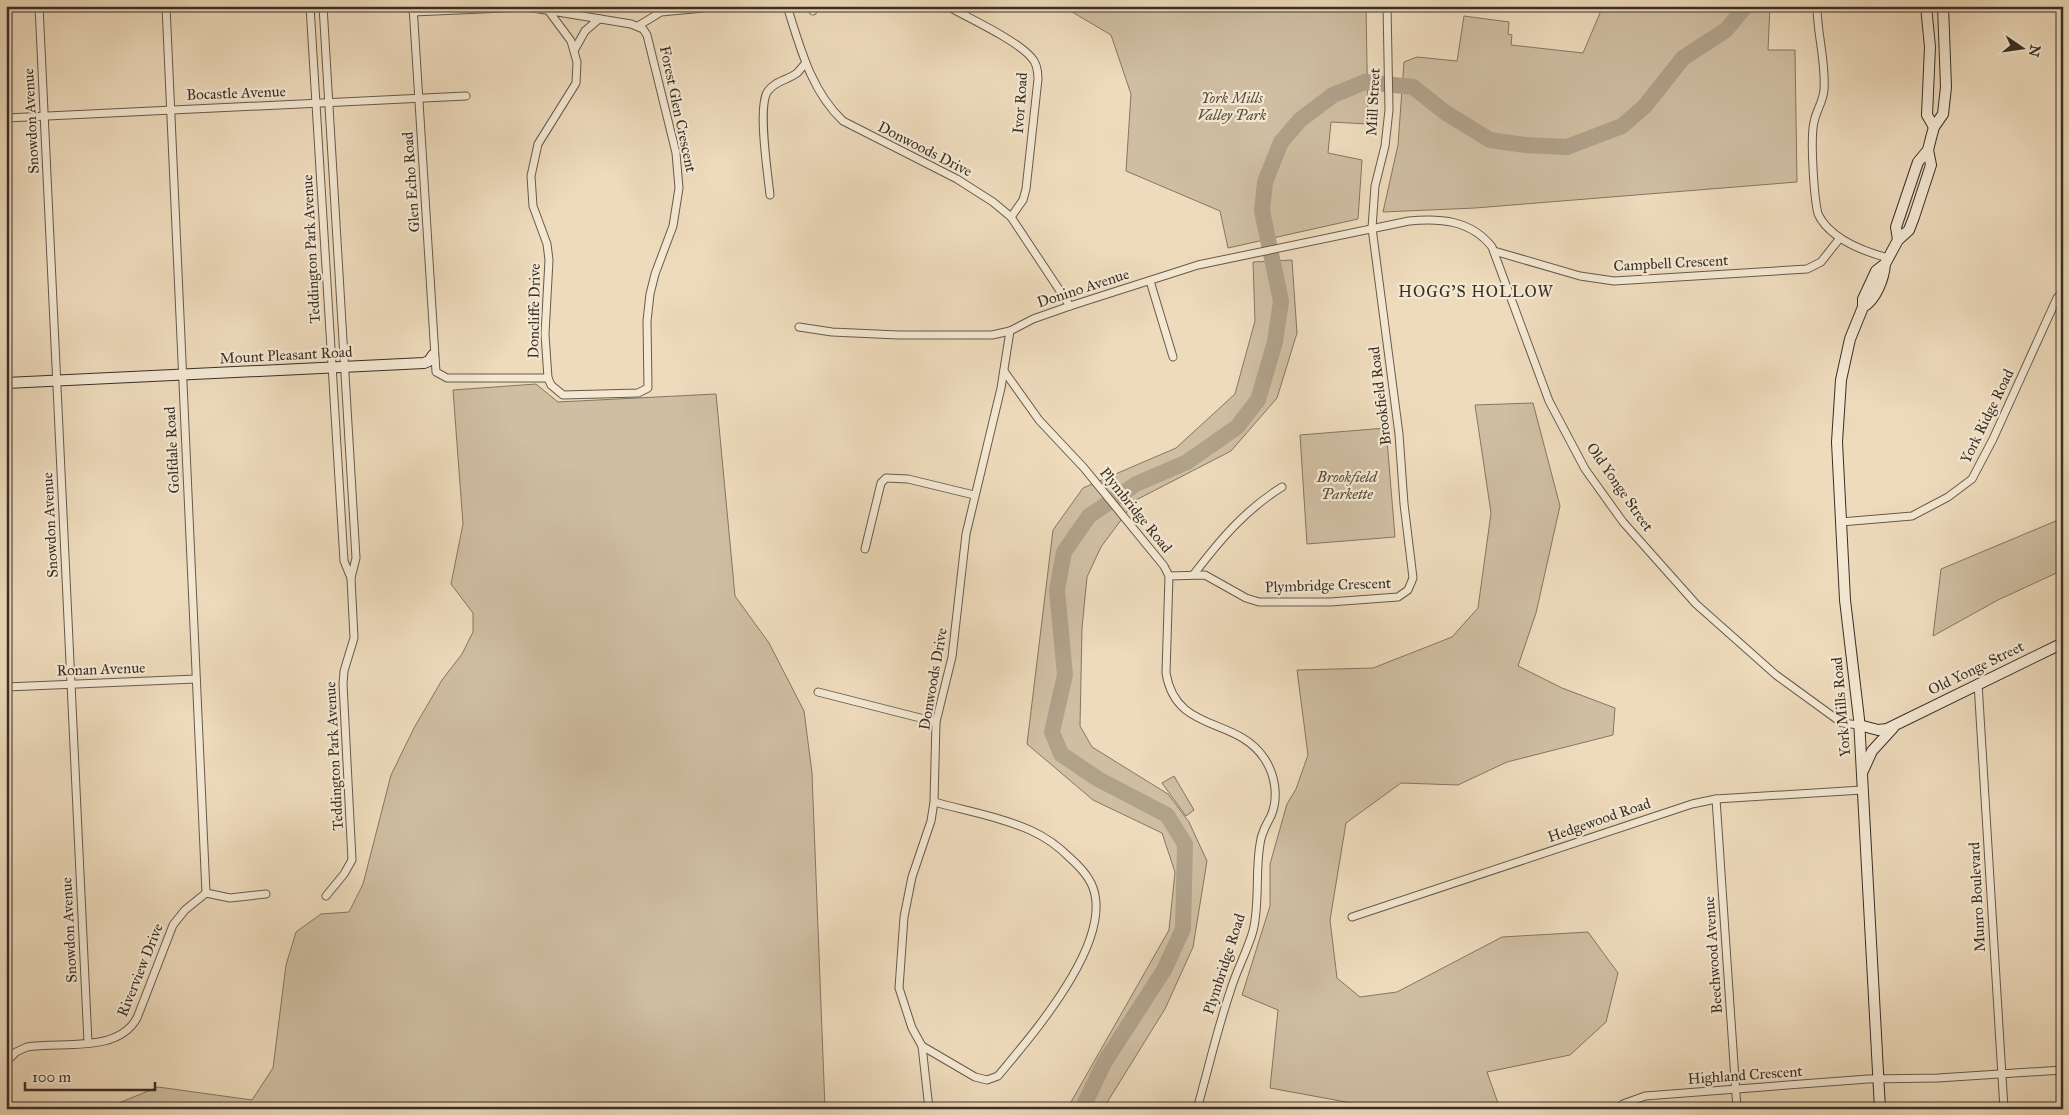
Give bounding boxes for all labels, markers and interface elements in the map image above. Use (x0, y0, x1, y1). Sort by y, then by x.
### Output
north arrow (1996, 22, 2046, 72)
text: N (2025, 43, 2044, 59)
street label: Forest Glen Crescent (656, 44, 700, 175)
street label: Mill Street (1362, 67, 1384, 137)
street label: Snowdon Avenue (19, 68, 43, 174)
street label: Ivor Road (1009, 71, 1031, 134)
street label: Bocastle Avenue (186, 82, 286, 104)
park label: York Mills Valley Park (1197, 89, 1267, 124)
street label: Donwoods Drive (875, 117, 975, 181)
street label: Glen Echo Road (398, 131, 423, 233)
street label: Teddington Park Avenue (298, 174, 324, 324)
street label: Campbell Crescent (1613, 251, 1730, 275)
street label: Doncliffe Drive (524, 263, 544, 359)
street label: Donino Avenue (1035, 265, 1131, 311)
district label: HOGG'S HOLLOW (1398, 282, 1554, 301)
street label: Mount Pleasant Road (219, 343, 353, 367)
street label: Brookfield Road (1365, 345, 1395, 446)
street label: York Ridge Road (1956, 366, 2018, 466)
street label: Golfdale Road (161, 406, 183, 494)
street label: Old Yonge Street (1583, 439, 1658, 535)
street label: Plymbridge Road (1096, 464, 1176, 557)
park label: Brookfield Parkette (1316, 468, 1378, 503)
street label: Snowdon Avenue (38, 472, 62, 578)
street label: Plymbridge Crescent (1265, 574, 1392, 596)
street label: Donwoods Drive (915, 626, 951, 732)
street label: Old Yonge Street (1925, 637, 2027, 699)
street label: York Mills Road (1828, 656, 1854, 758)
street label: Ronan Avenue (56, 658, 146, 680)
street label: Teddington Park Avenue (321, 681, 347, 831)
street label: Hedgewood Road (1545, 794, 1653, 846)
street label: Munro Boulevard (1965, 841, 1989, 953)
street label: Snowdon Avenue (57, 877, 81, 983)
street label: Beechwood Avenue (1700, 896, 1726, 1014)
street label: Plymbridge Road (1199, 911, 1249, 1017)
street label: Riverview Drive (113, 921, 167, 1019)
scale bar (25, 1060, 155, 1092)
street label: Highland Crescent (1687, 1062, 1804, 1088)
text: 100 m (32, 1068, 72, 1086)

